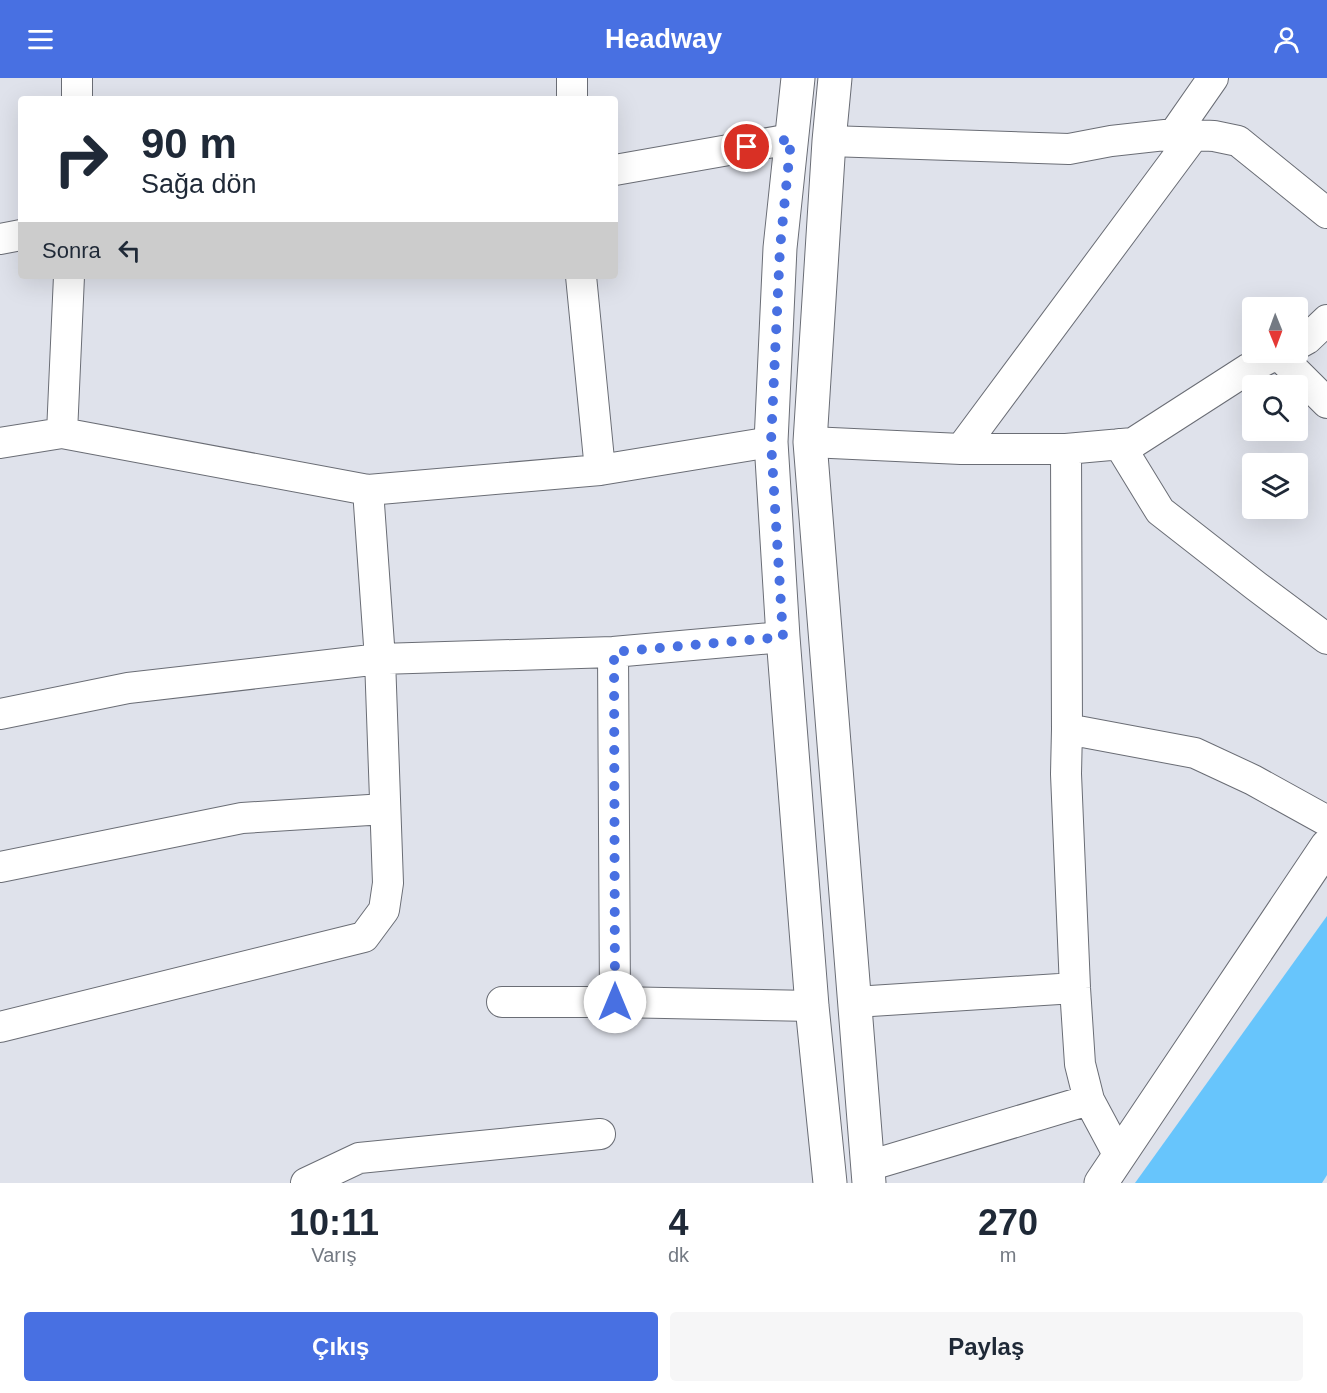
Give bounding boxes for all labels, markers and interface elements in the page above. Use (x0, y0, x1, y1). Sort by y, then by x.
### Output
icon: menu (24, 23, 57, 56)
icon: person (1270, 23, 1303, 56)
text: Headway (605, 24, 722, 54)
icon: right (42, 120, 120, 198)
text: 90 m (141, 120, 237, 167)
pin (721, 121, 772, 172)
icon: arrive (730, 130, 763, 163)
text: Sağa dön (141, 169, 257, 199)
icon: left (113, 234, 146, 267)
text: Sonra (42, 238, 101, 263)
north arrow (1242, 297, 1308, 363)
map controls (1242, 297, 1308, 519)
button: search (1242, 375, 1308, 441)
button: layers (1242, 453, 1308, 519)
position arrow (583, 970, 647, 1034)
text: 10:11 (289, 1202, 379, 1243)
text: 4 (668, 1202, 689, 1243)
text: 270 (978, 1202, 1038, 1243)
text: Varış (311, 1244, 357, 1266)
text: dk (668, 1244, 689, 1266)
text: m (1000, 1244, 1016, 1266)
button: Çıkış (24, 1312, 658, 1381)
button: Paylaş (670, 1312, 1303, 1381)

